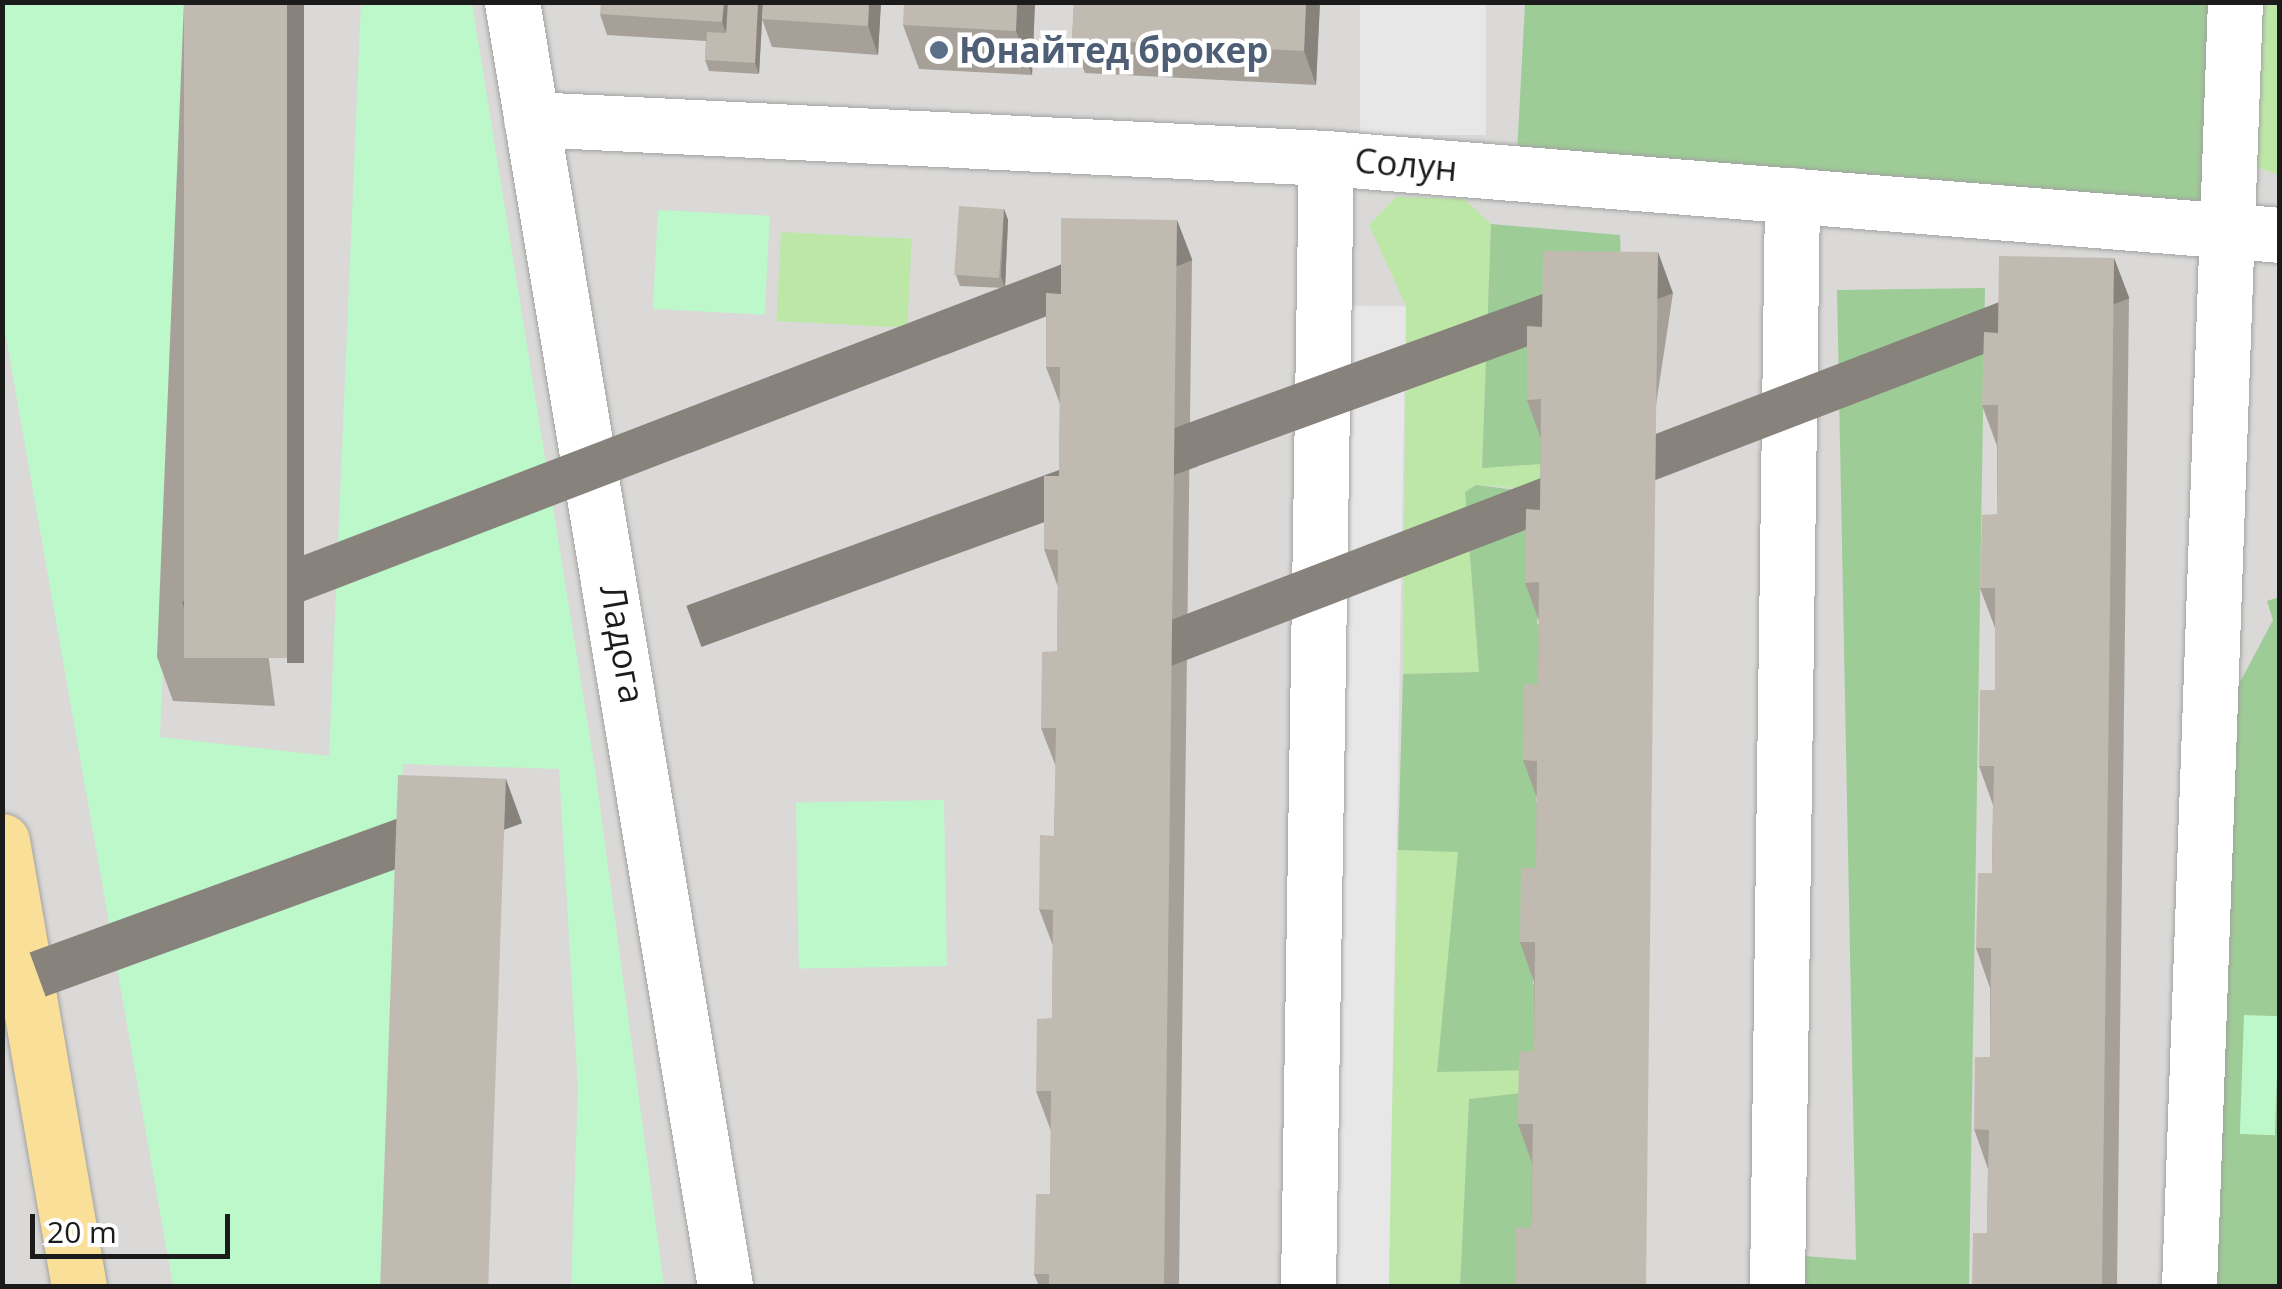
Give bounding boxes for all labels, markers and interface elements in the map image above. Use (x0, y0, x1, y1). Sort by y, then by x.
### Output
place label: Юнайтед брокер (959, 29, 1268, 71)
marker: Юнайтед брокер (928, 39, 950, 61)
street label: Солун (1353, 139, 1459, 189)
street label: Ладога (592, 581, 654, 707)
scale bar (35, 1194, 235, 1256)
text: 20 m (47, 1211, 117, 1252)

